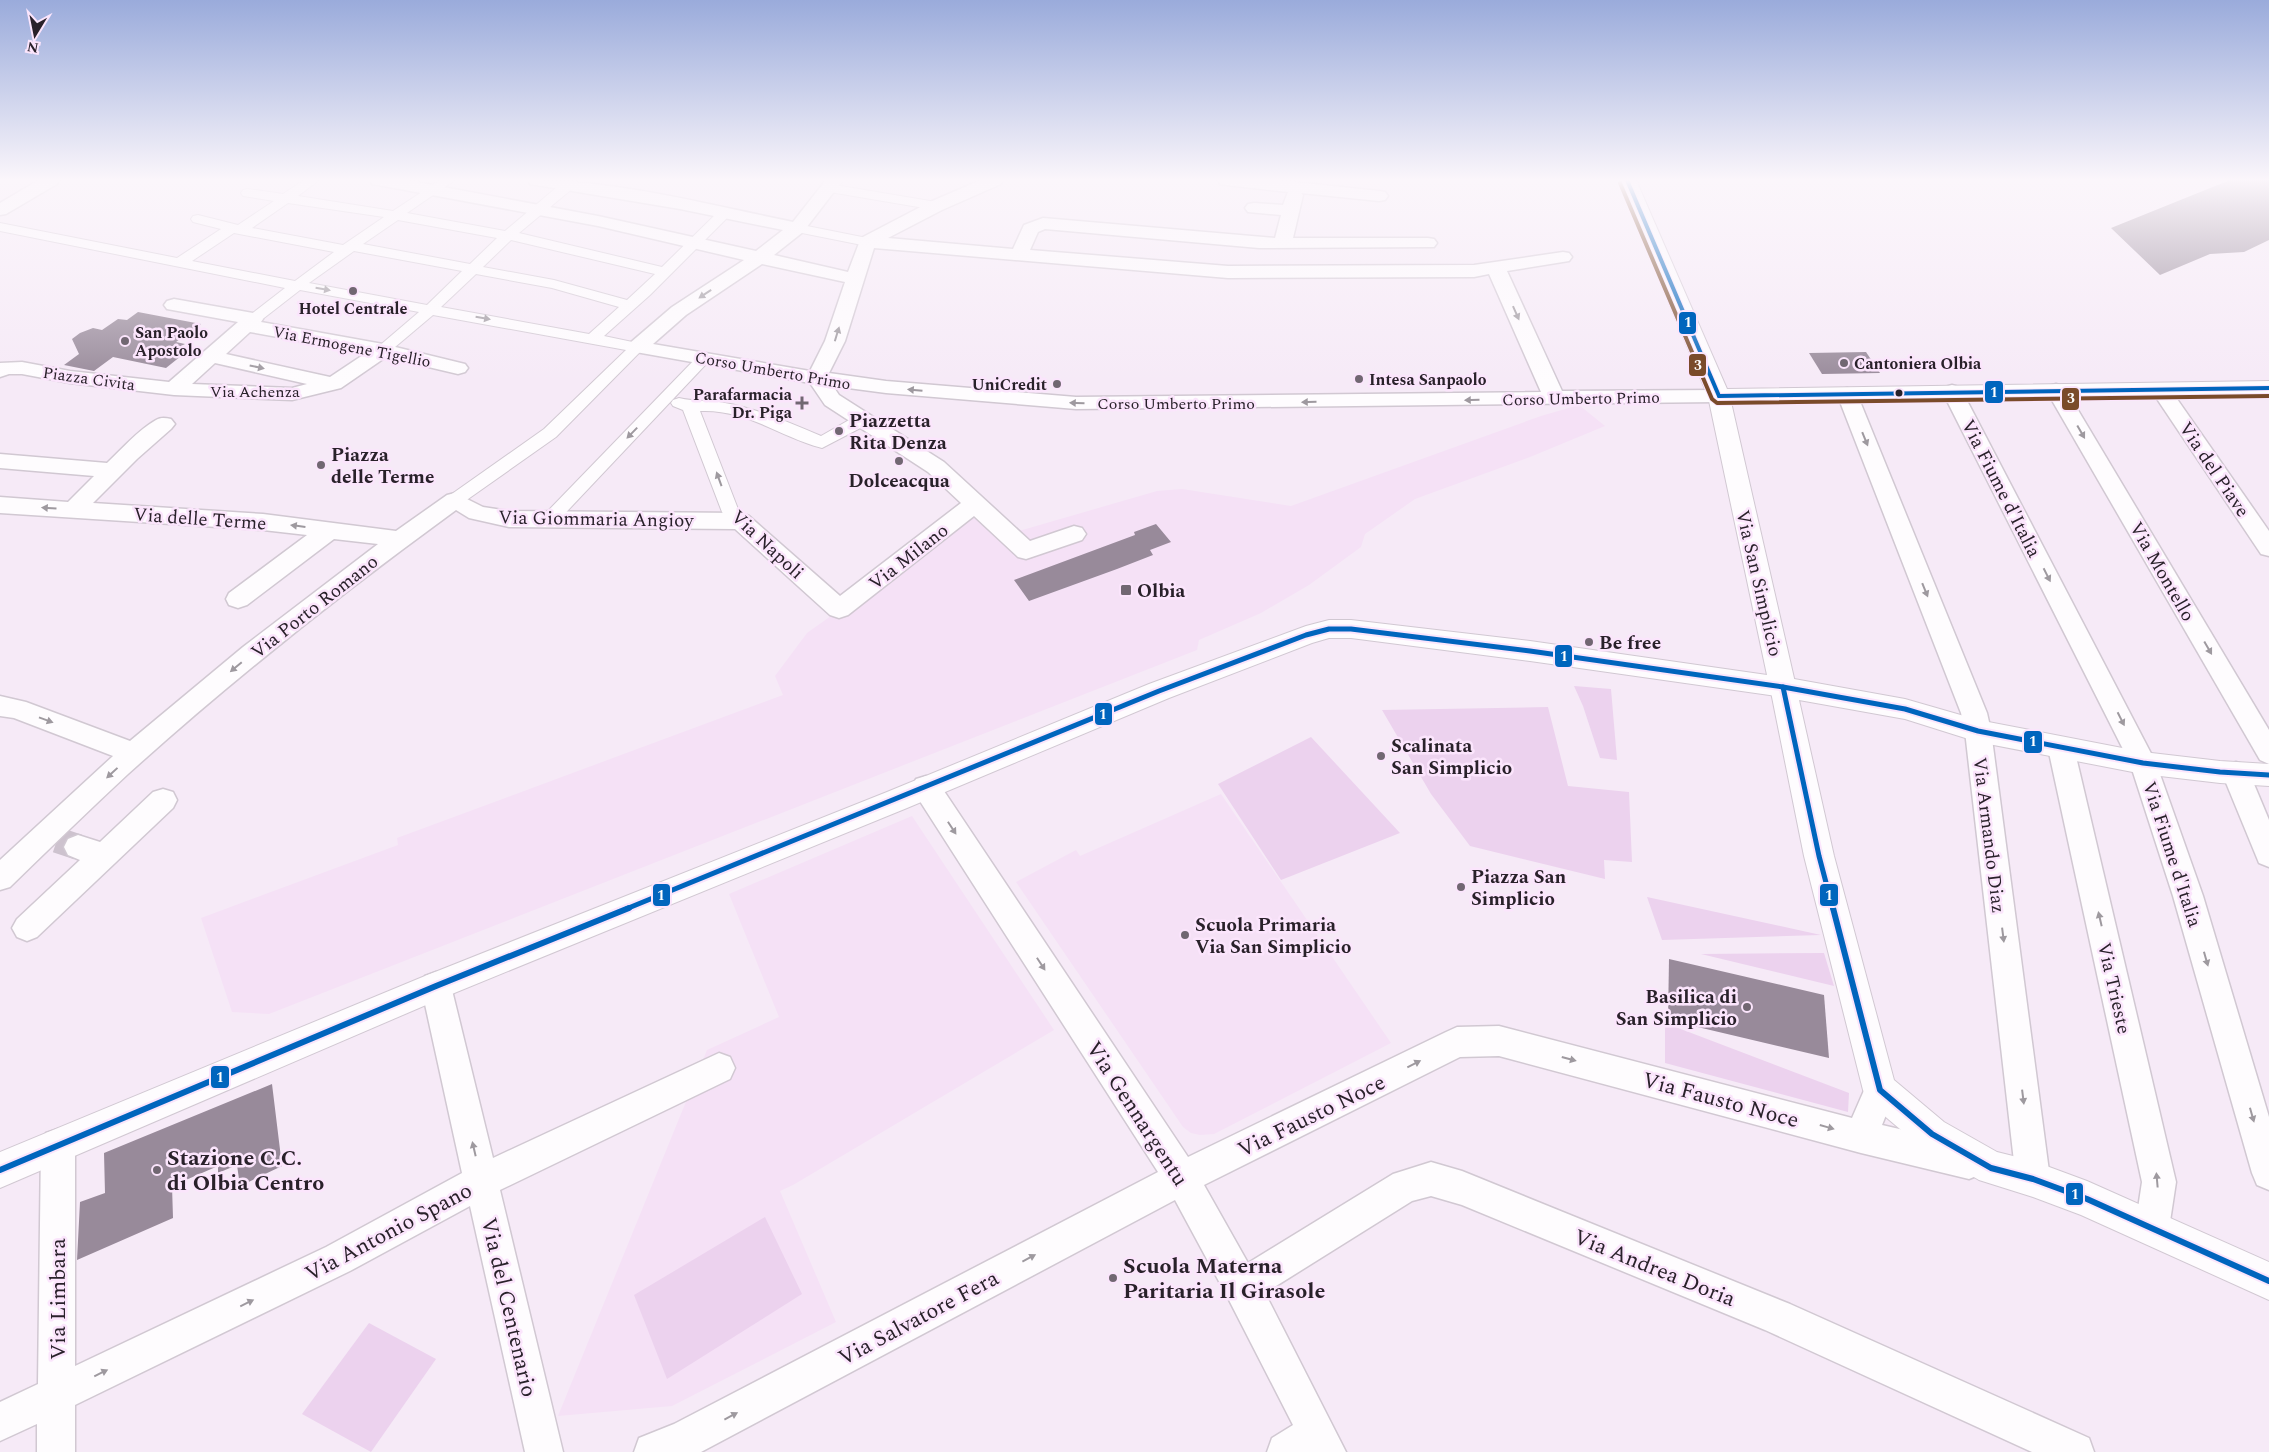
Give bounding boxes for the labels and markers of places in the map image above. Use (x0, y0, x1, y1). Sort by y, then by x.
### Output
marker: Hotel Centrale (347, 285, 359, 297)
place label: Hotel Centrale (298, 297, 408, 321)
place label: San Paolo Apostolo (135, 321, 208, 363)
marker: San Paolo Apostolo (119, 335, 131, 347)
place label: Cantoniera Olbia (1854, 352, 1982, 376)
marker: Cantoniera Olbia (1838, 357, 1850, 369)
place label: Intesa Sanpaolo (1369, 368, 1487, 392)
place label: UniCredit (971, 373, 1047, 397)
marker: Intesa Sanpaolo (1353, 373, 1365, 385)
marker: UniCredit (1051, 378, 1063, 390)
place label: Parafarmacia Dr. Piga (693, 383, 793, 425)
unlabelled marker (1894, 388, 1904, 398)
marker: Parafarmacia Dr. Piga (796, 397, 808, 409)
place label: Piazzetta Rita Denza (849, 407, 947, 458)
marker: Piazzetta Rita Denza (833, 425, 845, 437)
place label: Piazza delle Terme (331, 441, 434, 492)
marker: Dolceacqua (893, 455, 905, 467)
marker: Piazza delle Terme (315, 459, 327, 471)
place label: Dolceacqua (848, 467, 950, 496)
place label: Olbia (1137, 577, 1186, 606)
marker: Olbia (1119, 583, 1133, 597)
place label: Be free (1599, 629, 1661, 658)
marker: Be free (1583, 636, 1595, 648)
place label: Scalinata San Simplicio (1391, 732, 1512, 783)
marker: Scalinata San Simplicio (1375, 750, 1387, 762)
place label: Piazza San Simplicio (1471, 863, 1566, 914)
marker: Piazza San Simplicio (1455, 881, 1467, 893)
place label: Scuola Primaria Via San Simplicio (1195, 911, 1351, 962)
marker: Scuola Primaria Via San Simplicio (1179, 929, 1191, 941)
place label: Basilica di San Simplicio (1616, 983, 1737, 1034)
marker: Basilica di San Simplicio (1741, 1001, 1753, 1013)
place label: Stazione C.C. di Olbia Centro (167, 1142, 324, 1200)
marker: Stazione C.C. di Olbia Centro (151, 1164, 163, 1176)
place label: Scuola Materna Paritaria Il Girasole (1123, 1250, 1325, 1308)
marker: Scuola Materna Paritaria Il Girasole (1107, 1272, 1119, 1284)

